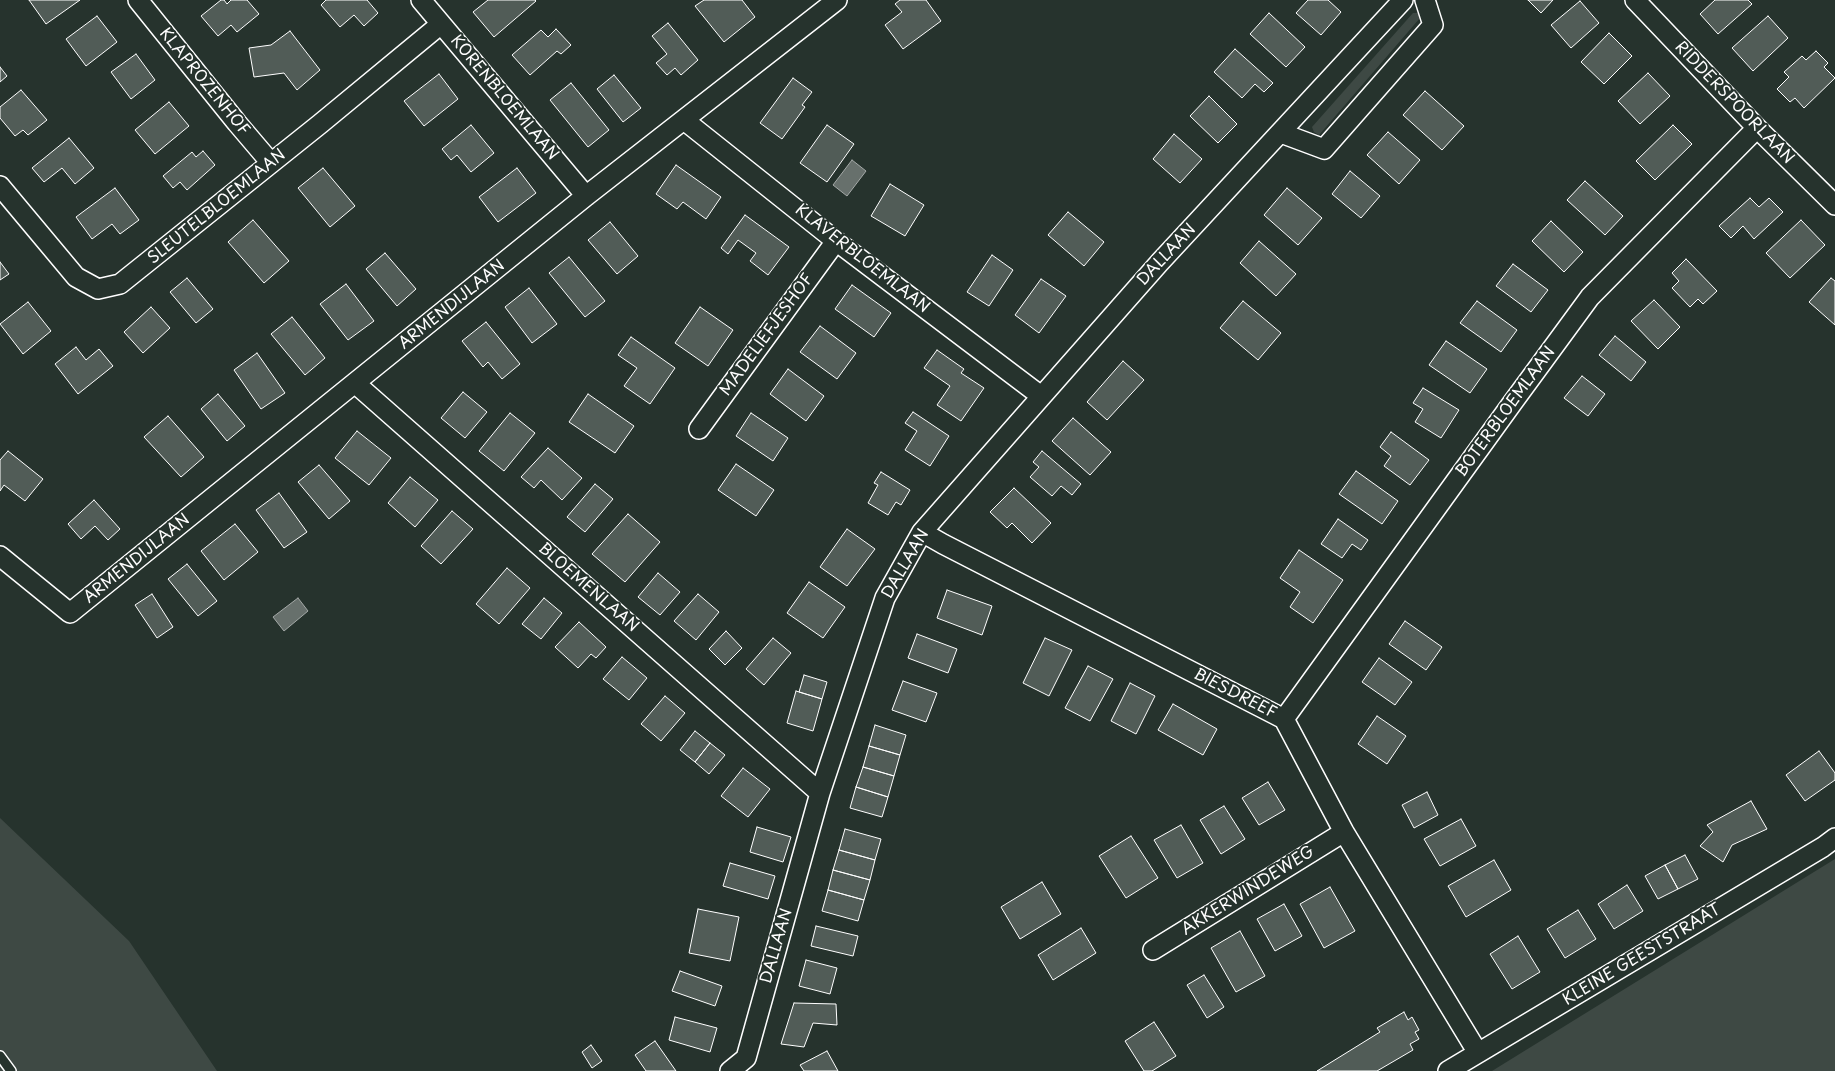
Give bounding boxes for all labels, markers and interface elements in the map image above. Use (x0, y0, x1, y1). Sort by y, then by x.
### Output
street label: KLAPROZENHOF (155, 25, 253, 139)
street label: KORENBLOEMLAAN (446, 31, 562, 165)
street label: RIDDERSPOORLAAN (1670, 38, 1798, 168)
street label: SLEUTELBLOEMLAAN (144, 146, 290, 268)
street label: KLAVERBLOEMLAAN (791, 201, 933, 317)
street label: DALLAAN (1134, 220, 1200, 290)
street label: ARMENDIJLAAN (395, 256, 509, 354)
street label: MADELIEFJESHOF (716, 270, 818, 400)
street label: BOTERBLOEMLAAN (1452, 343, 1560, 481)
street label: ARMENDIJLAAN (80, 510, 194, 608)
street label: DALLAAN (878, 526, 934, 602)
street label: BLOEMENLAAN (534, 539, 642, 637)
street label: BIESDREEF (1190, 665, 1280, 723)
street label: AKKERWINDEWEG (1178, 842, 1318, 940)
street label: KLEINE GEESTSTRAAT (1559, 900, 1725, 1010)
street label: DALLAAN (757, 906, 797, 986)

